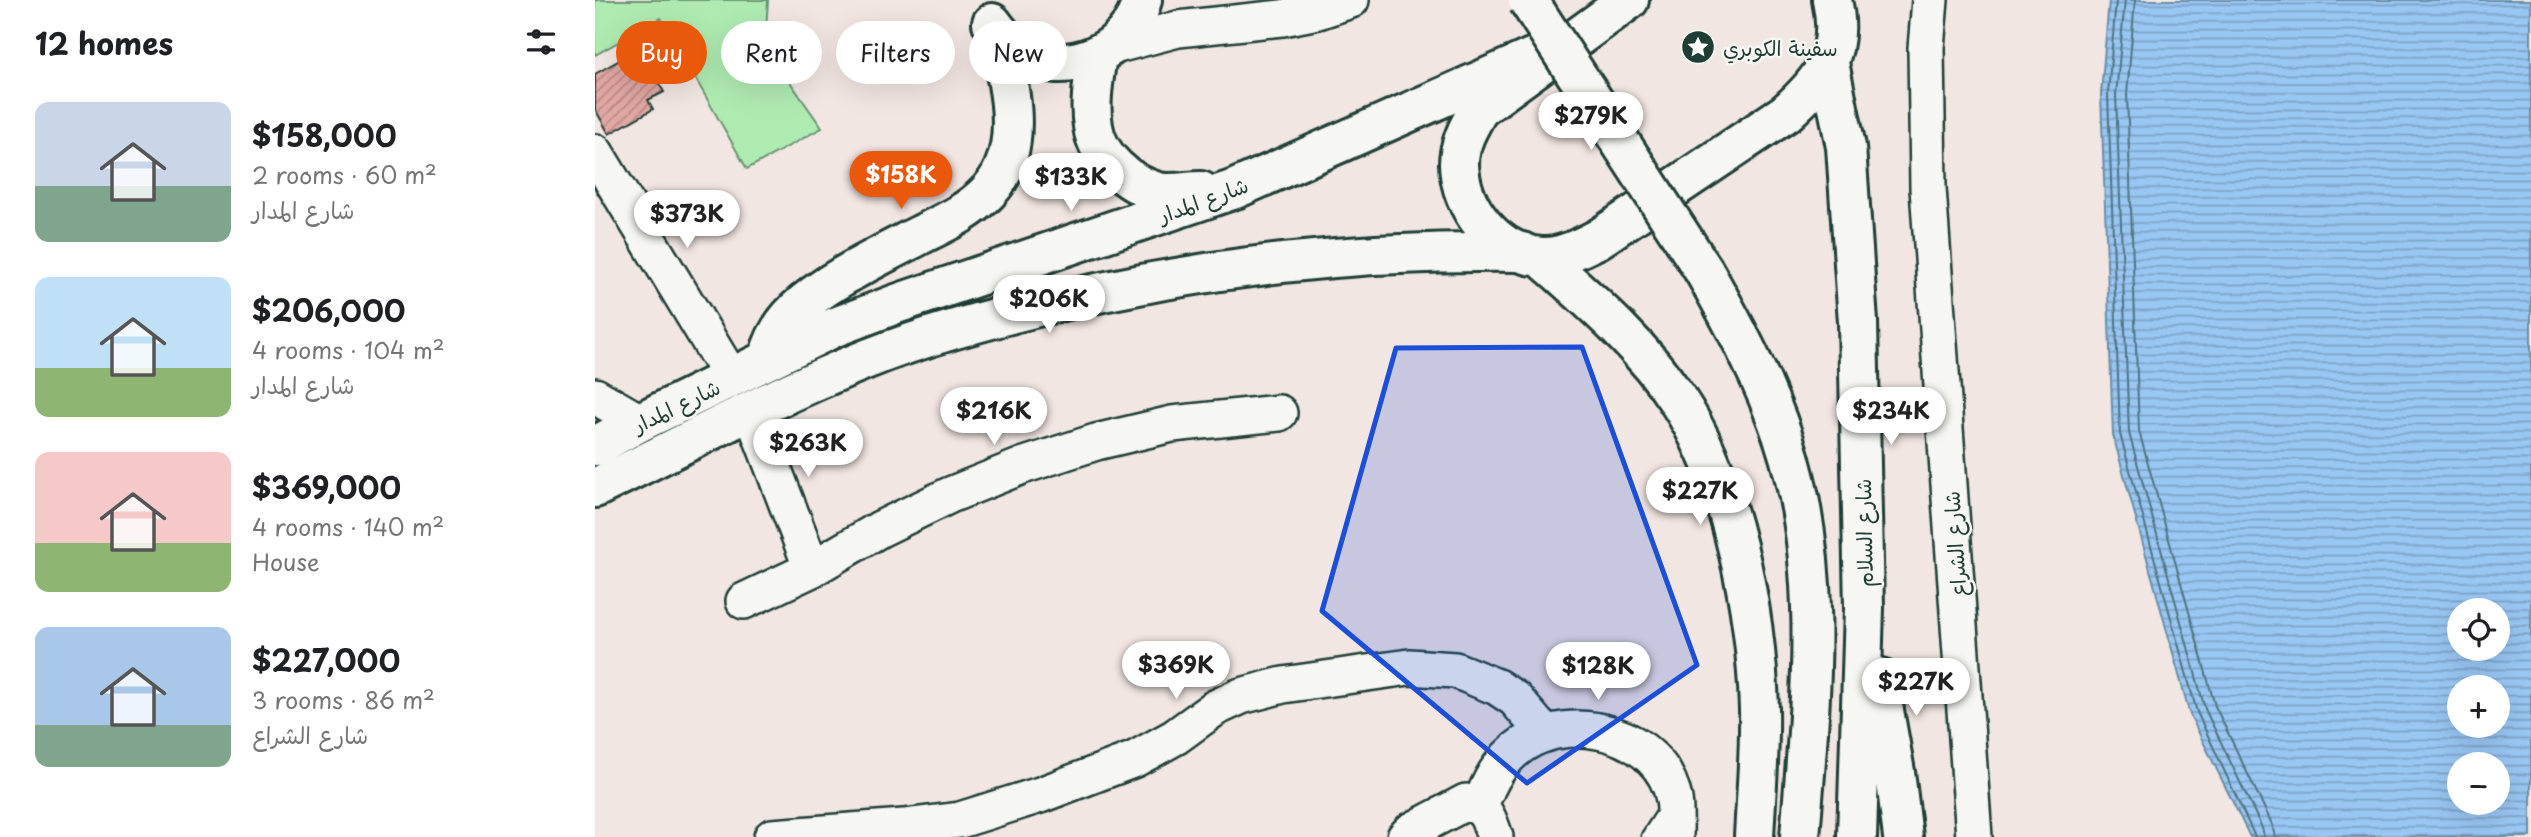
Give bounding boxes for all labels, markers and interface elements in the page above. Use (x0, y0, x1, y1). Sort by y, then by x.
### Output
text: 12 homes (35, 20, 173, 65)
chip: Buy (616, 21, 707, 84)
chip: Rent (721, 21, 822, 84)
chip: Filters (836, 21, 955, 84)
chip: New (969, 21, 1067, 84)
icon: filters (522, 23, 560, 61)
place icon: سفينة الكوبري (1679, 28, 1717, 66)
place label: سفينة الكوبري (1723, 31, 1838, 64)
pin: $279K (1542, 92, 1640, 152)
text: $279K (1554, 97, 1628, 132)
text: $158,000 (252, 112, 397, 157)
icon: home (91, 130, 175, 214)
pin: $158K (852, 152, 950, 211)
pin: $133K (1022, 154, 1120, 213)
text: $158K (865, 156, 937, 191)
text: 2 rooms · 60 m² (252, 157, 437, 192)
text: $133K (1035, 158, 1107, 193)
street label: شارع المدار (1152, 168, 1253, 232)
pin: $373K (638, 190, 736, 250)
text: شارع المدار (252, 192, 355, 227)
text: $373K (650, 195, 724, 230)
pin: $206K (1000, 276, 1098, 335)
text: $206K (1009, 280, 1089, 315)
text: $206,000 (252, 287, 406, 332)
icon: home (91, 305, 175, 389)
text: 4 rooms · 104 m² (252, 332, 445, 367)
text: شارع المدار (252, 367, 355, 402)
street label: شارع المدار (625, 370, 726, 442)
pin: $216K (945, 388, 1043, 447)
pin: $234K (1842, 388, 1940, 447)
text: $216K (956, 392, 1032, 427)
text: $234K (1852, 392, 1930, 427)
pin: $263K (759, 420, 857, 479)
text: $263K (769, 424, 847, 459)
text: $369,000 (252, 464, 401, 509)
pin: $227K (1651, 468, 1749, 527)
text: $227K (1662, 472, 1738, 507)
street label: شارع السلام (1846, 478, 1882, 588)
icon: home (91, 480, 175, 564)
street label: شارع الشراع (1934, 490, 1975, 598)
text: 4 rooms · 140 m² (252, 509, 444, 544)
text: House (252, 544, 319, 579)
map controls (2447, 598, 2510, 815)
button: locate (2447, 598, 2510, 661)
text: $227,000 (252, 637, 400, 682)
pin: $369K (1127, 642, 1225, 701)
pin: $128K (1549, 642, 1647, 702)
text: $369K (1138, 646, 1214, 681)
text: $128K (1562, 647, 1634, 682)
icon: home (91, 655, 175, 739)
pin: $227K (1867, 658, 1965, 718)
text: $227K (1878, 663, 1954, 698)
button: + (2447, 675, 2510, 738)
text: 3 rooms · 86 m² (252, 682, 435, 717)
text: شارع الشراع (252, 717, 368, 752)
button: − (2447, 752, 2510, 815)

